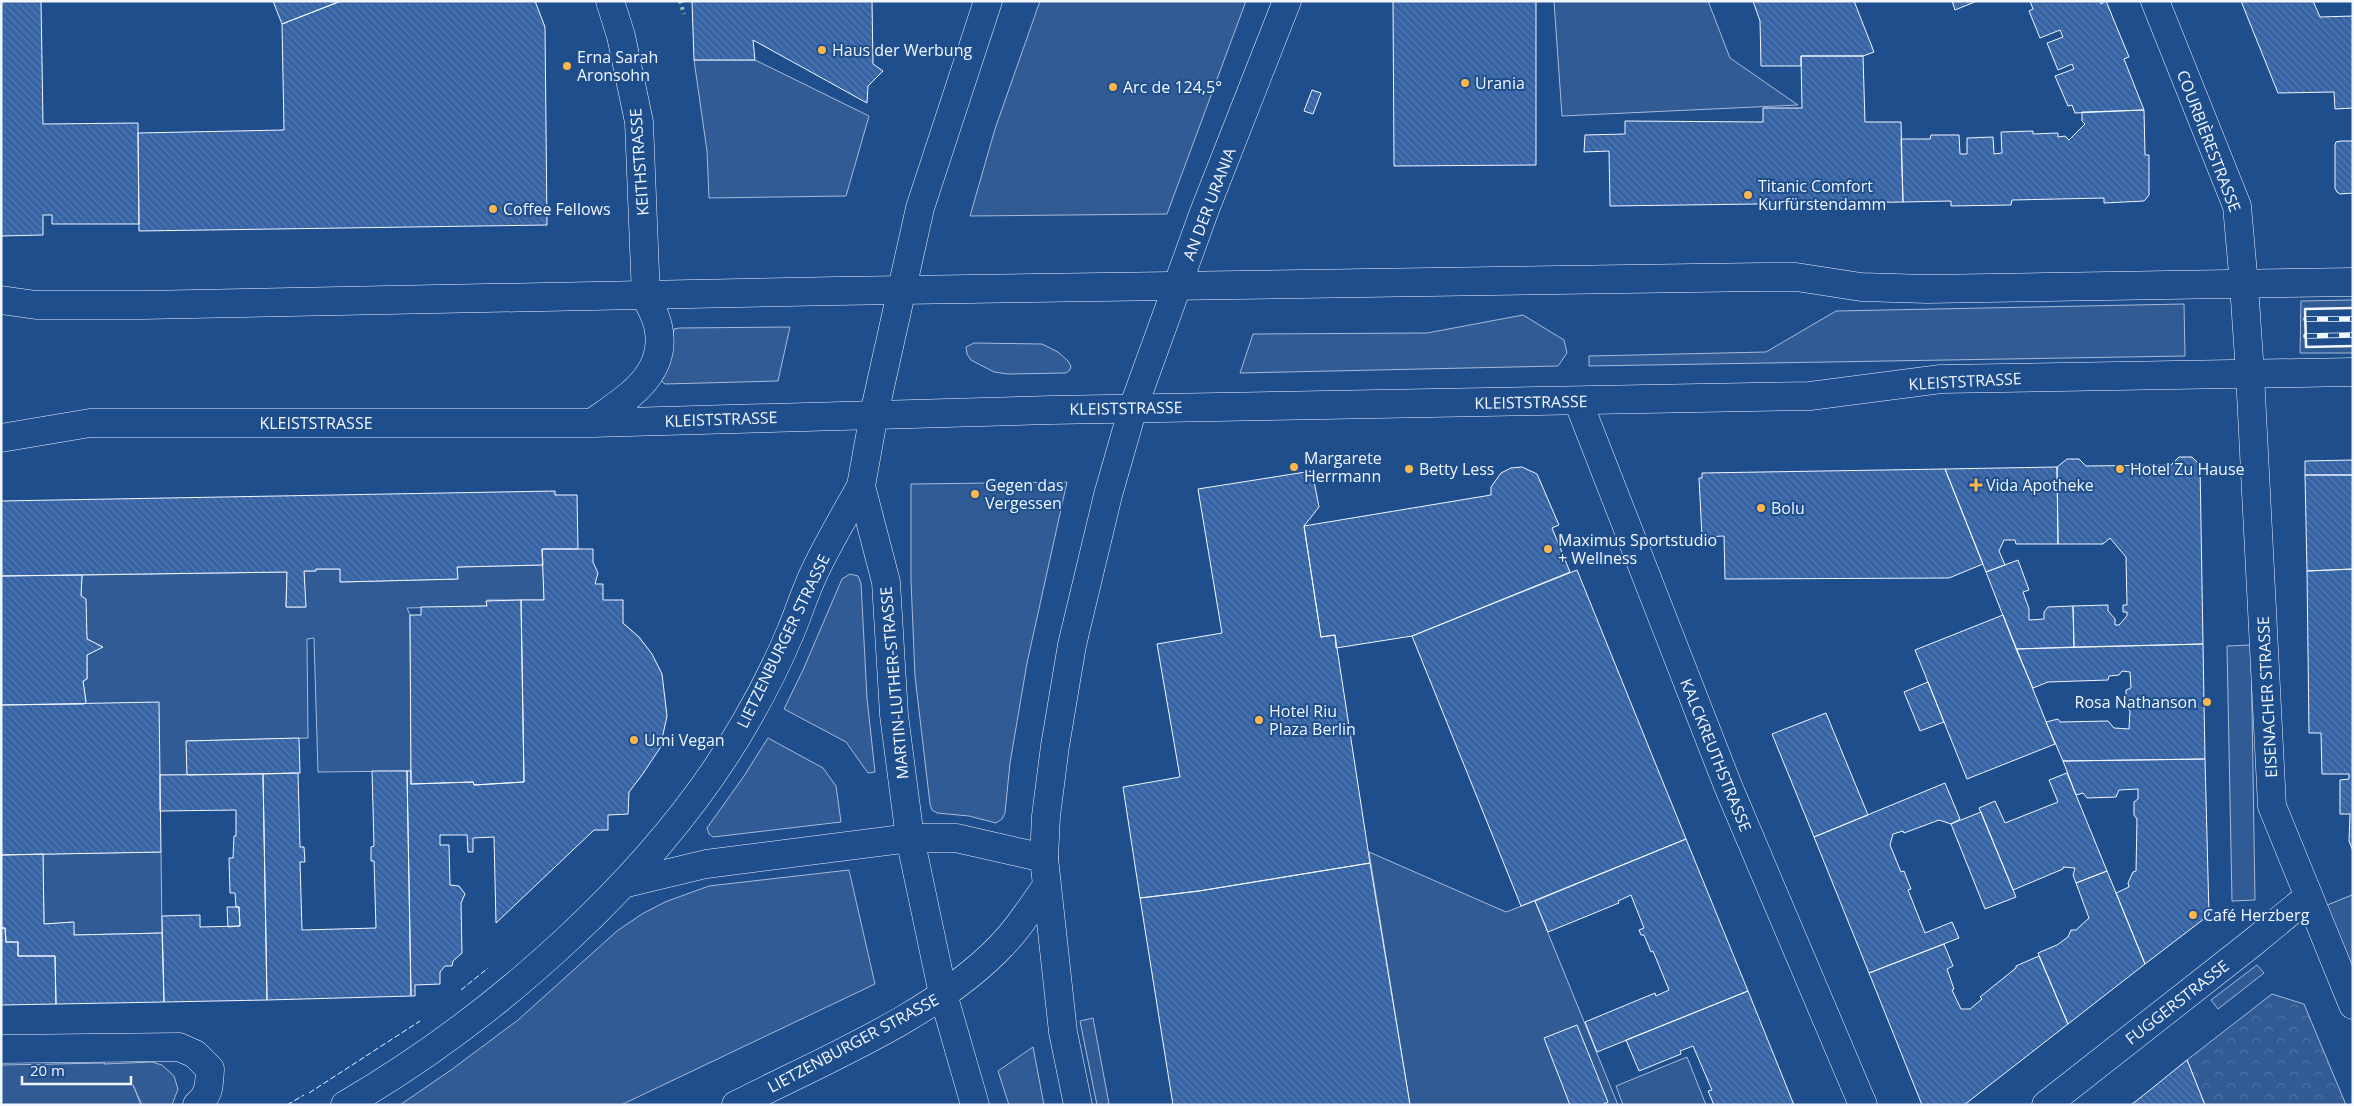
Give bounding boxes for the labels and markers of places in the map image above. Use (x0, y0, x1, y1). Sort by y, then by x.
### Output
place label: Haus der Werbung (832, 39, 972, 61)
marker: Haus der Werbung (816, 44, 828, 56)
place label: Erna Sarah Aronsohn (577, 46, 658, 86)
marker: Erna Sarah Aronsohn (561, 60, 573, 72)
place label: Urania (1475, 72, 1525, 94)
place label: Arc de 124,5° (1123, 76, 1222, 98)
marker: Urania (1459, 77, 1471, 89)
marker: Arc de 124,5° (1107, 81, 1119, 93)
place label: Titanic Comfort Kurfürstendamm (1758, 175, 1886, 215)
marker: Titanic Comfort Kurfürstendamm (1742, 189, 1754, 201)
place label: Coffee Fellows (503, 198, 611, 220)
marker: Coffee Fellows (487, 203, 499, 215)
place label: Margarete Herrmann (1304, 447, 1382, 487)
place label: Betty Less (1419, 458, 1494, 480)
place label: Hotel Zu Hause (2130, 458, 2245, 480)
marker: Margarete Herrmann (1288, 461, 1300, 473)
marker: Betty Less (1403, 463, 1415, 475)
marker: Hotel Zu Hause (2114, 463, 2126, 475)
place label: Gegen das Vergessen (985, 474, 1064, 514)
place label: Vida Apotheke (1986, 474, 2094, 496)
marker: Vida Apotheke (1970, 479, 1982, 491)
marker: Gegen das Vergessen (969, 488, 981, 500)
place label: Bolu (1771, 497, 1805, 519)
marker: Bolu (1755, 502, 1767, 514)
place label: Maximus Sportstudio + Wellness (1558, 529, 1717, 569)
marker: Maximus Sportstudio + Wellness (1542, 543, 1554, 555)
place label: Rosa Nathanson (2075, 691, 2197, 713)
marker: Rosa Nathanson (2201, 696, 2213, 708)
place label: Hotel Riu Plaza Berlin (1269, 700, 1356, 740)
marker: Hotel Riu Plaza Berlin (1253, 714, 1265, 726)
place label: Umi Vegan (644, 729, 725, 751)
marker: Umi Vegan (628, 734, 640, 746)
place label: Café Herzberg (2203, 904, 2310, 926)
marker: Café Herzberg (2187, 909, 2199, 921)

